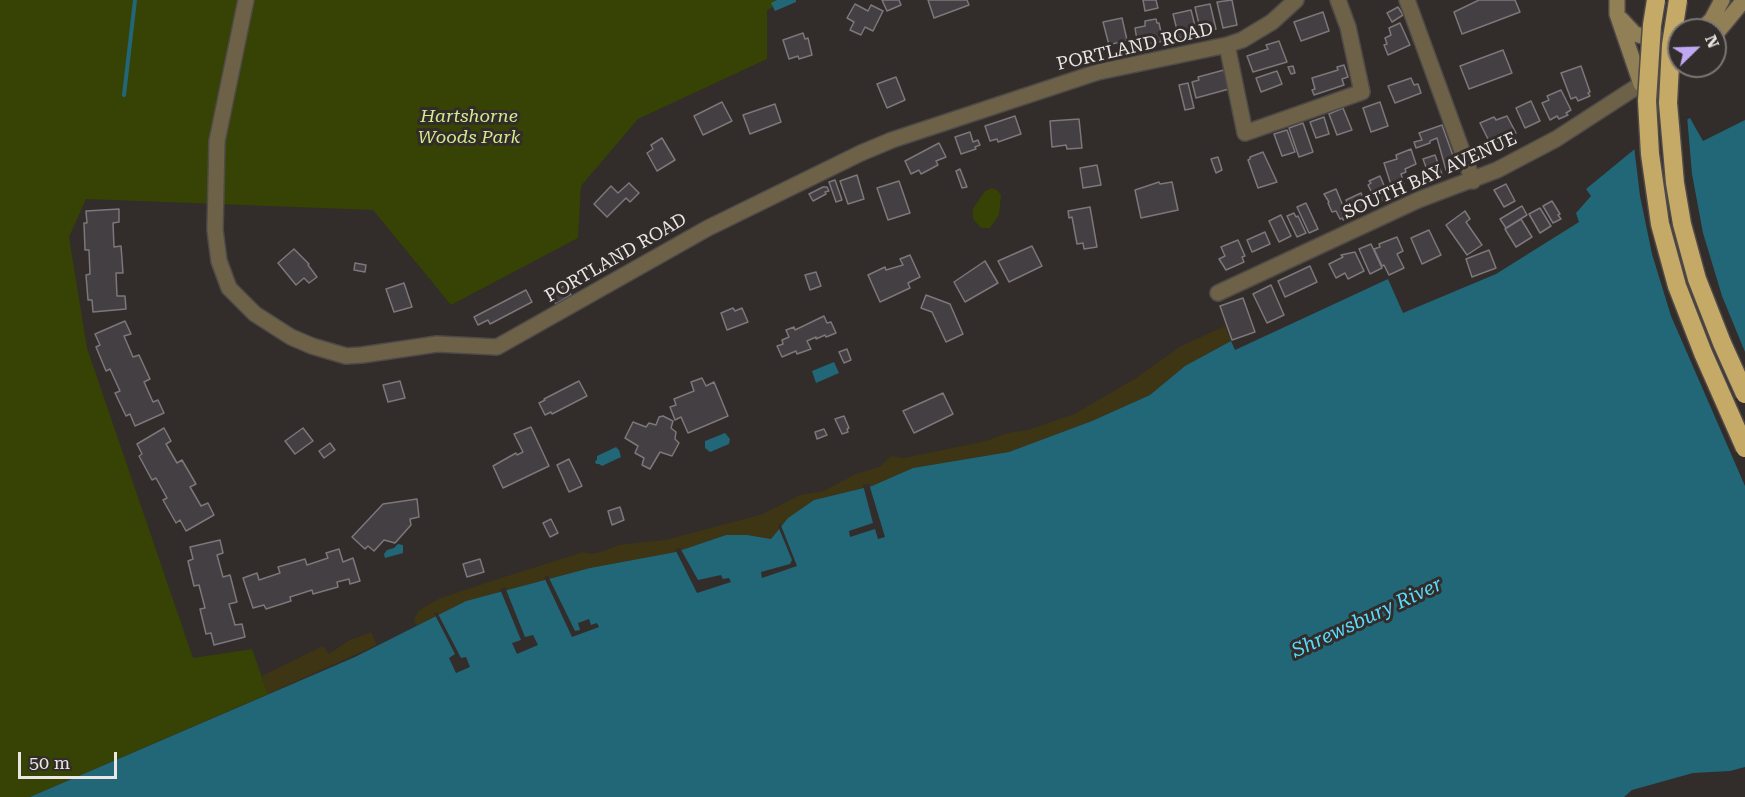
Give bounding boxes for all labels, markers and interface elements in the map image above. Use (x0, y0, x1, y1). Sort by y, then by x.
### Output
street label: PORTLAND ROAD (1055, 18, 1215, 76)
north arrow (1667, 18, 1727, 78)
text: N (1701, 32, 1723, 51)
park label: Hartshorne Woods Park (418, 106, 520, 148)
street label: SOUTH BAY AVENUE (1340, 128, 1520, 224)
street label: PORTLAND ROAD (541, 209, 691, 307)
water label: Shrewsbury River (1288, 573, 1446, 663)
scale bar (21, 740, 120, 778)
text: 50 m (29, 752, 70, 773)

